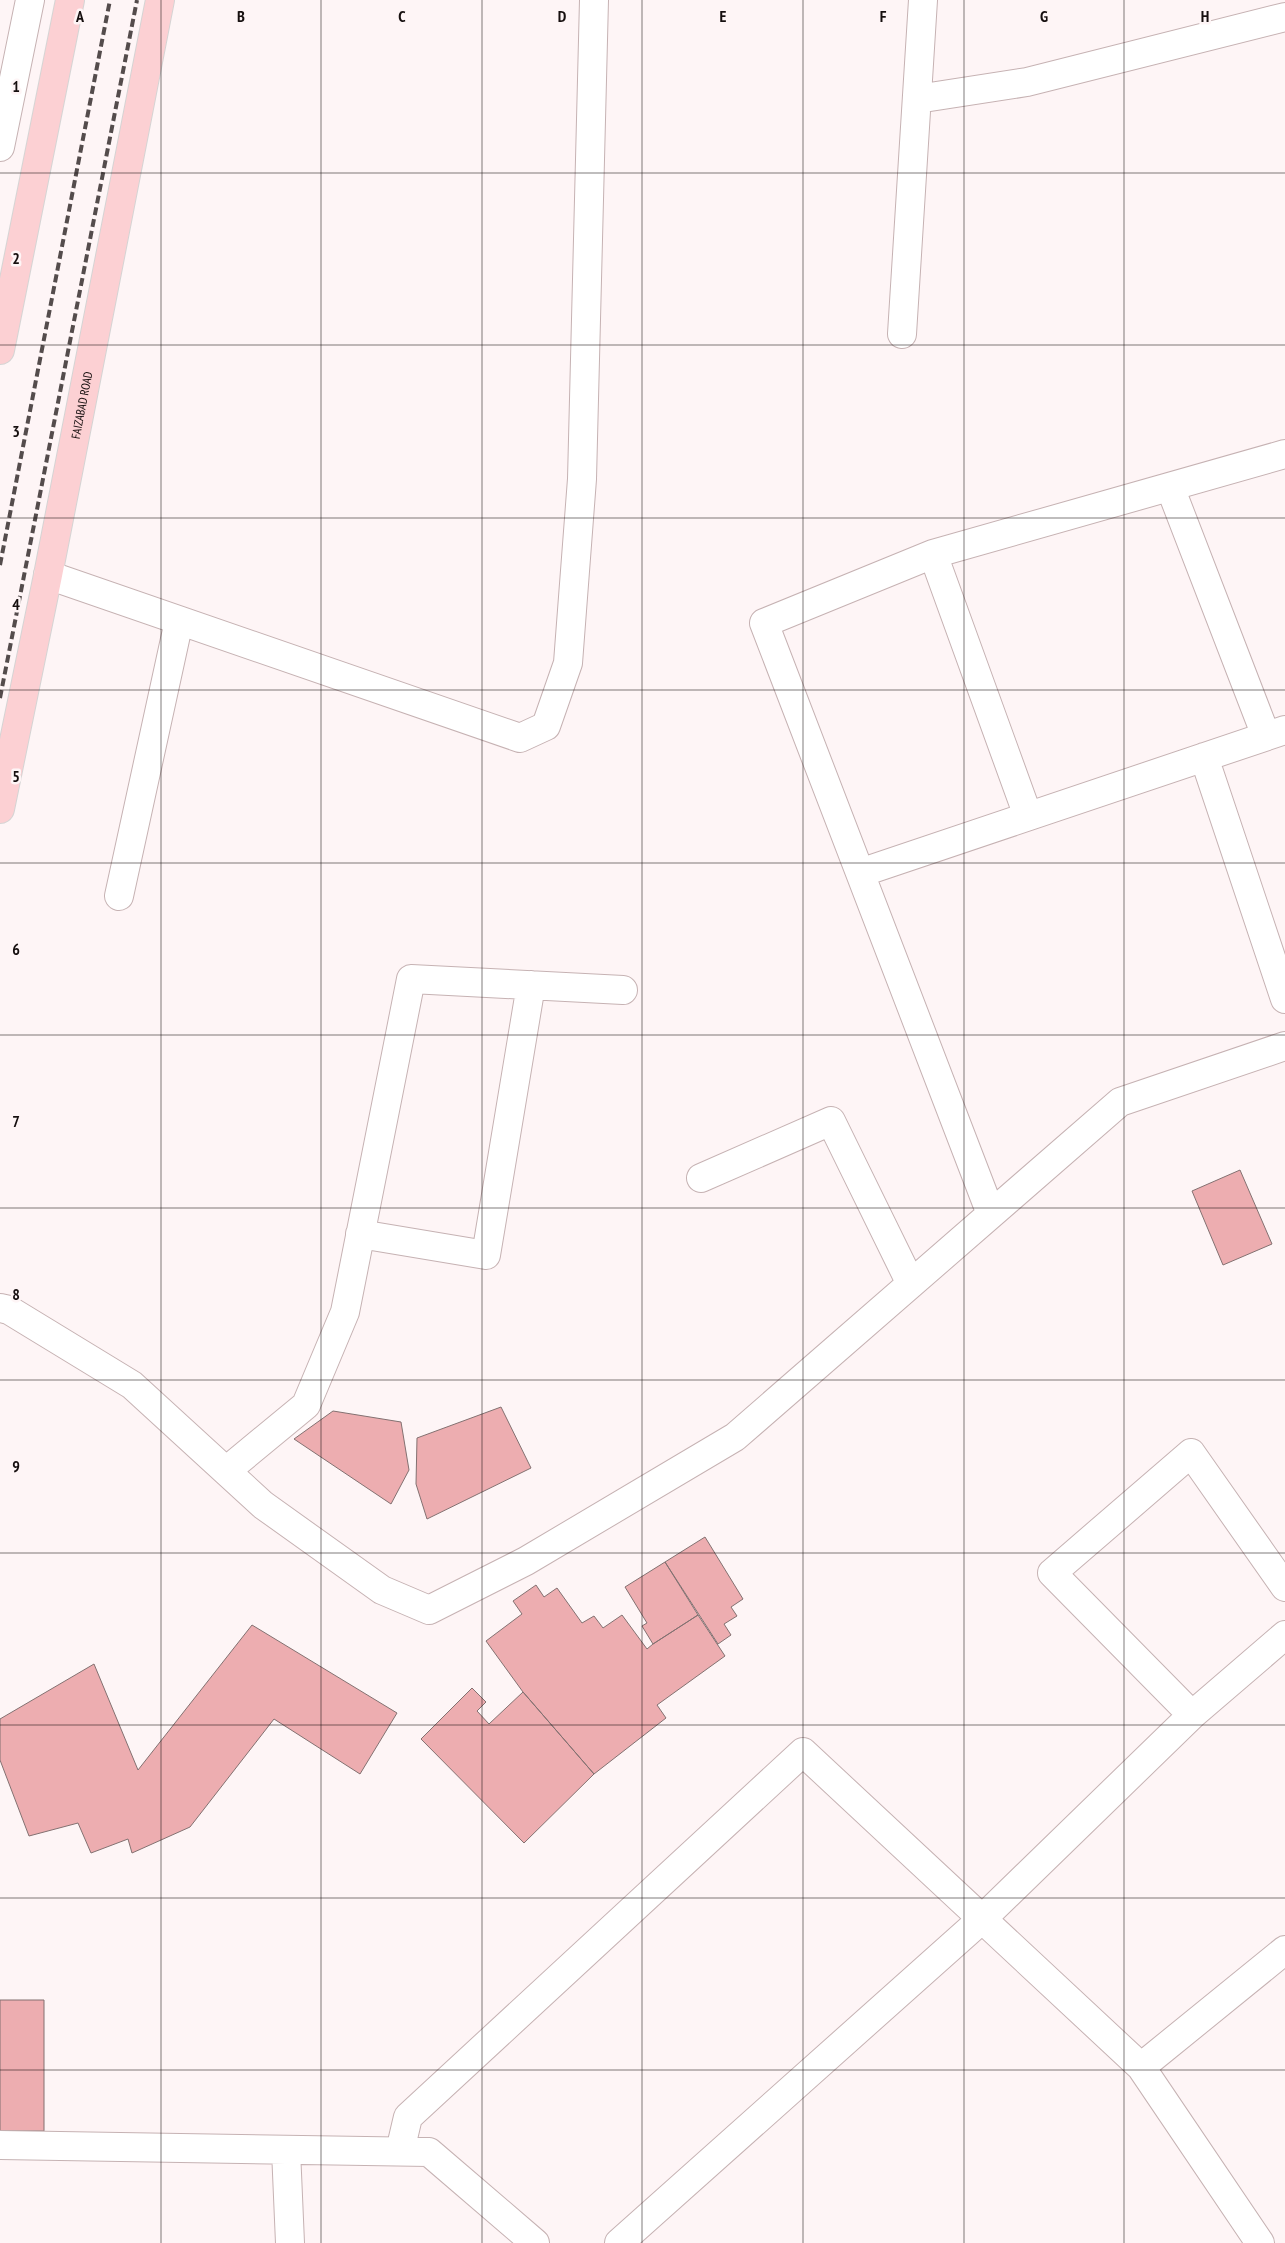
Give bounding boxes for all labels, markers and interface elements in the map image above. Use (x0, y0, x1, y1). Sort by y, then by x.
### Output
text: A (75, 6, 85, 26)
text: B (237, 6, 245, 26)
text: C (398, 6, 406, 26)
text: D (558, 6, 567, 26)
text: E (720, 6, 727, 26)
text: F (880, 6, 887, 26)
text: G (1040, 6, 1048, 26)
text: H (1201, 6, 1209, 26)
text: 1 (12, 76, 20, 96)
text: 2 (12, 248, 20, 268)
street label: FAIZABAD ROAD (67, 370, 95, 440)
text: 3 (12, 421, 20, 441)
text: 4 (12, 594, 20, 614)
text: 5 (12, 766, 20, 786)
text: 6 (12, 939, 20, 959)
text: 7 (12, 1111, 20, 1131)
text: 8 (12, 1284, 20, 1304)
text: 9 (12, 1456, 20, 1476)

